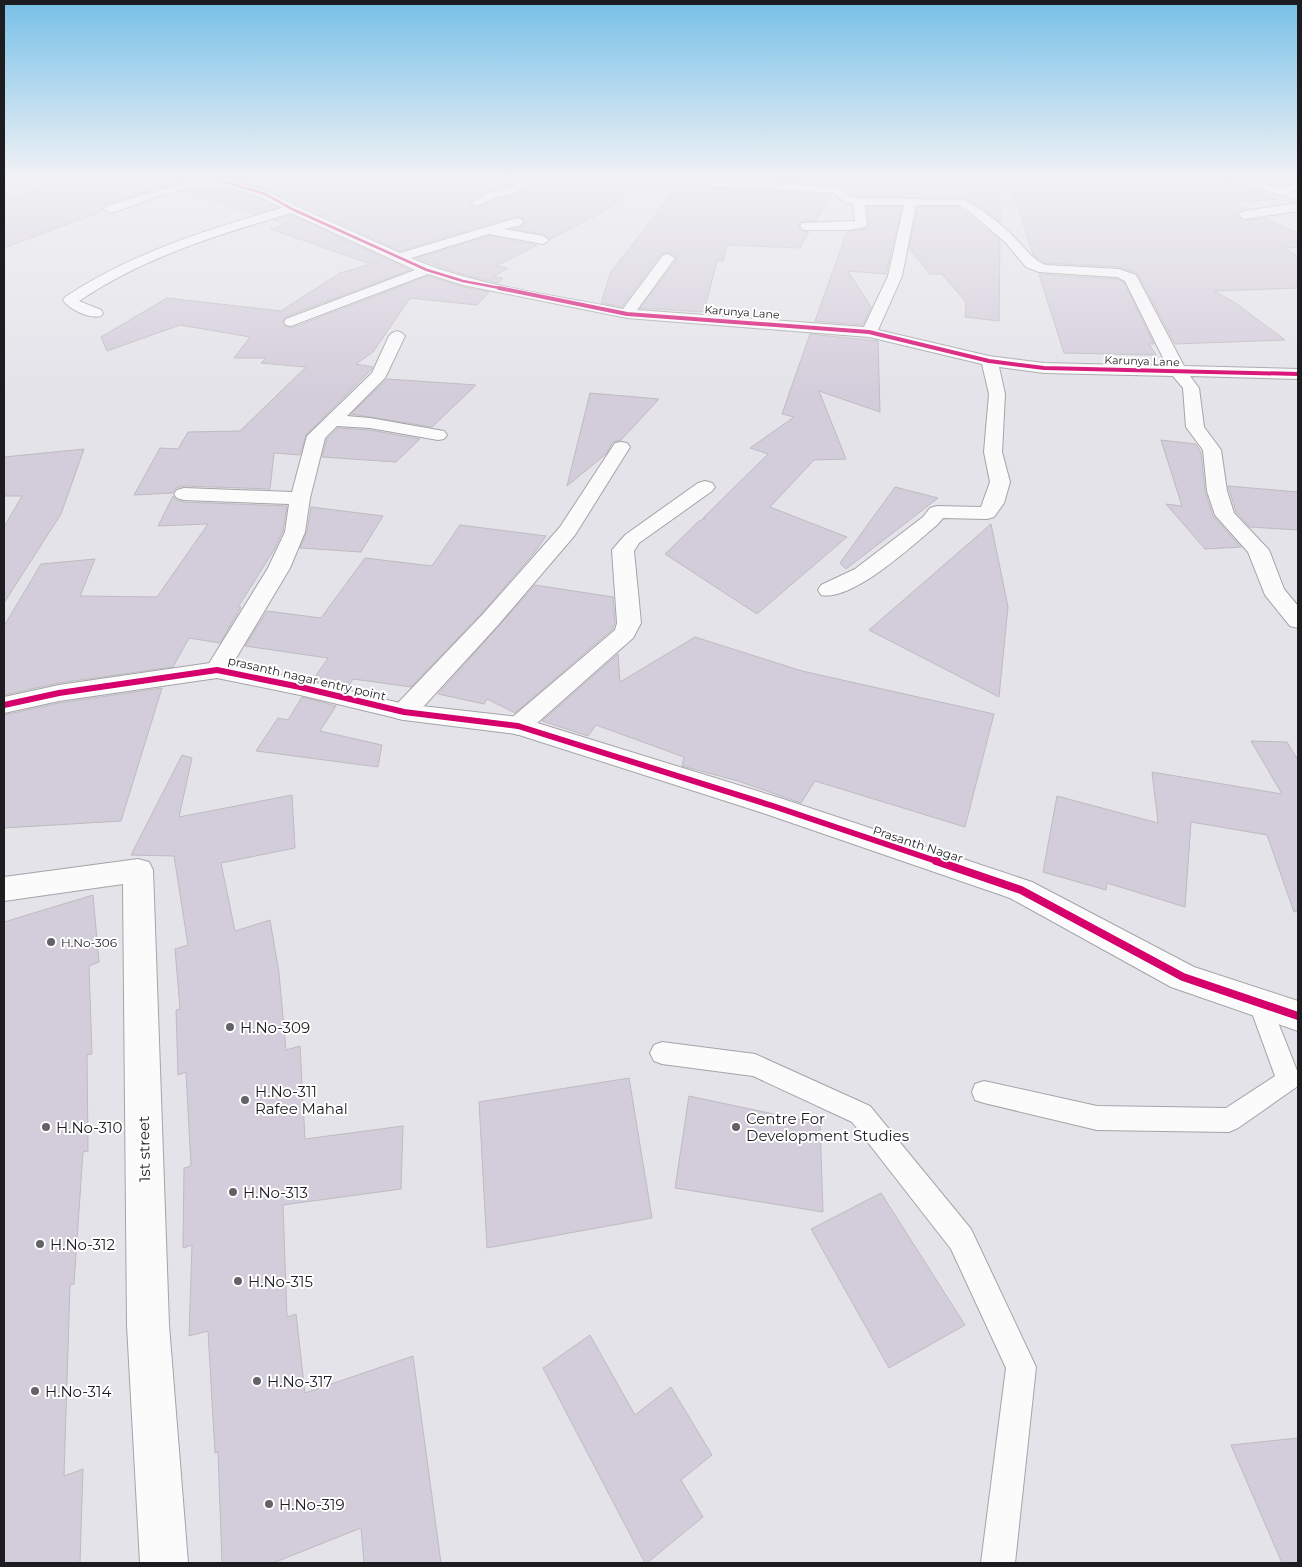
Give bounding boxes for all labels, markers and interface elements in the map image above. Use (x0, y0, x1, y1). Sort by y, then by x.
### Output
street label: Karunya Lane (704, 302, 780, 322)
street label: Karunya Lane (1104, 353, 1180, 369)
street label: prasanth nagar entry point (227, 653, 388, 704)
street label: Prasanth Nagar (871, 822, 965, 866)
place label: H.No-306 (61, 935, 117, 950)
marker: H.No-306 (45, 936, 57, 948)
place label: H.No-309 (240, 1018, 310, 1037)
marker: H.No-309 (224, 1021, 236, 1033)
place label: H.No-311 Rafee Mahal (255, 1082, 348, 1118)
marker: H.No-311 Rafee Mahal (239, 1094, 251, 1106)
place label: Centre For Development Studies (746, 1109, 909, 1145)
street label: 1st street (134, 1116, 154, 1182)
place label: H.No-310 (56, 1118, 122, 1137)
marker: H.No-310 (40, 1121, 52, 1133)
marker: Centre For Development Studies (730, 1121, 742, 1133)
place label: H.No-313 (243, 1183, 308, 1202)
marker: H.No-313 (227, 1186, 239, 1198)
place label: H.No-312 (50, 1235, 115, 1254)
marker: H.No-312 (34, 1238, 46, 1250)
place label: H.No-315 (248, 1272, 313, 1291)
marker: H.No-315 (232, 1275, 244, 1287)
place label: H.No-317 (267, 1372, 332, 1391)
marker: H.No-317 (251, 1375, 263, 1387)
place label: H.No-314 (45, 1382, 111, 1401)
marker: H.No-314 (29, 1385, 41, 1397)
place label: H.No-319 (279, 1495, 345, 1514)
marker: H.No-319 (263, 1498, 275, 1510)

